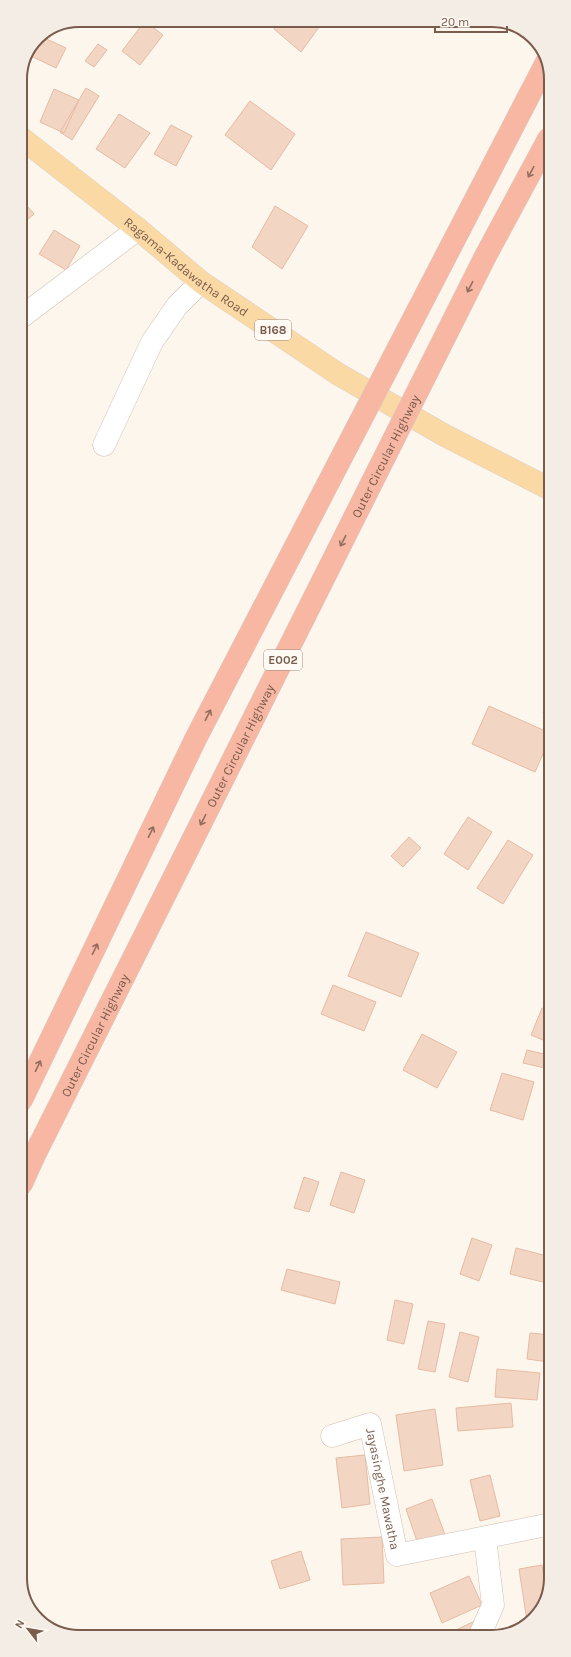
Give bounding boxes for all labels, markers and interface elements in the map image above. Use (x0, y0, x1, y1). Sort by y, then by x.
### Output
scale bar (435, 8, 507, 34)
text: 20 m (441, 15, 469, 29)
one-way arrow (526, 166, 534, 178)
street label: Ragama-Kadawatha Road (121, 214, 251, 320)
one-way arrow (466, 281, 473, 293)
road number: B168 (255, 320, 291, 340)
street label: Outer Circular Highway (348, 392, 423, 520)
one-way arrow (339, 535, 346, 547)
road number: E002 (264, 650, 302, 670)
street label: Outer Circular Highway (203, 682, 278, 810)
one-way arrow (205, 709, 212, 721)
one-way arrow (199, 813, 206, 825)
one-way arrow (148, 826, 155, 838)
one-way arrow (92, 943, 99, 955)
street label: Outer Circular Highway (58, 971, 132, 1099)
one-way arrow (35, 1060, 42, 1072)
street label: Jayasinghe Mawatha (363, 1427, 403, 1551)
north arrow (8, 1609, 48, 1649)
text: N (12, 1617, 27, 1631)

